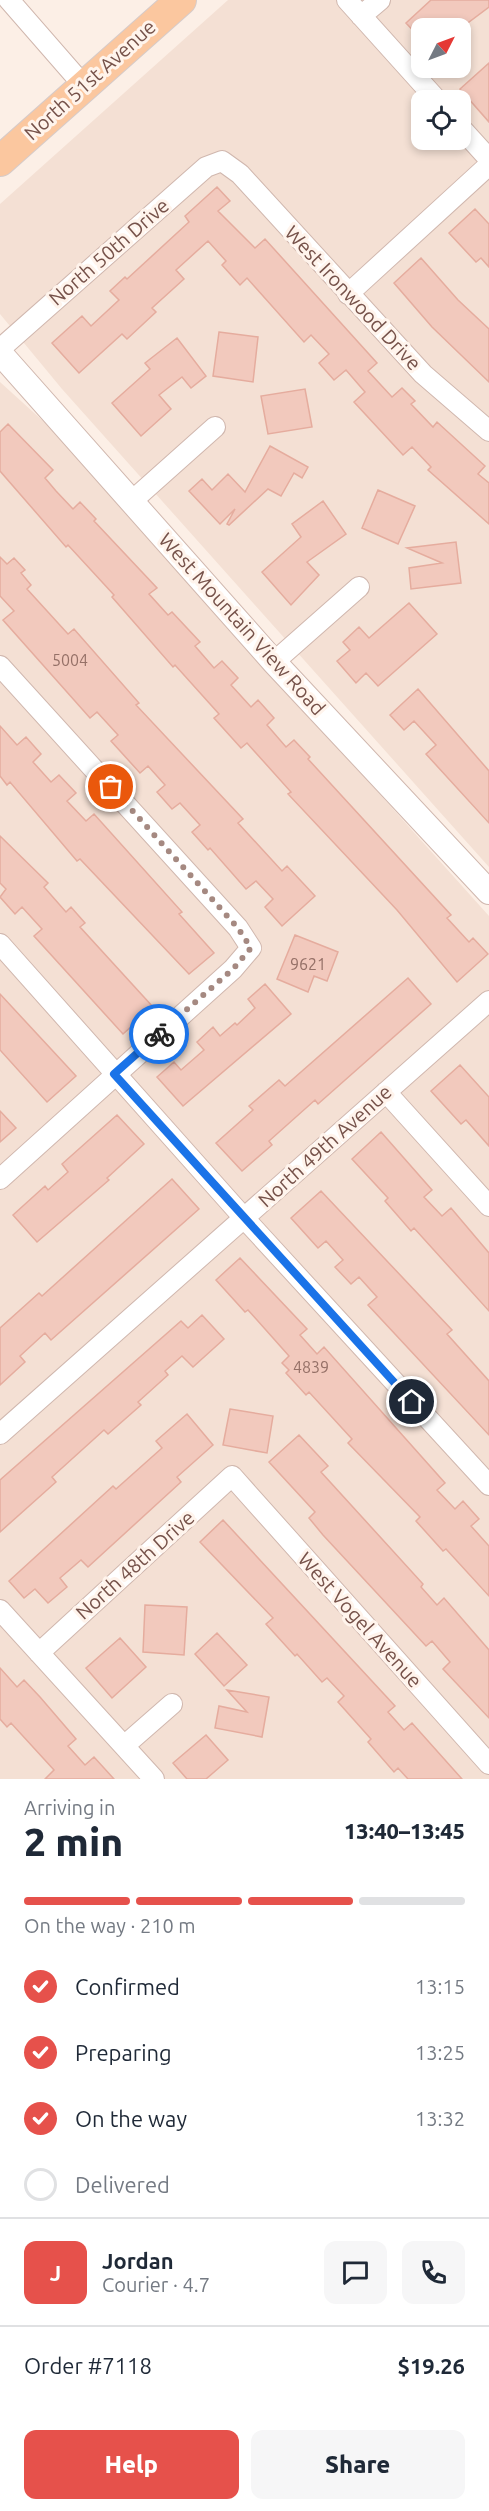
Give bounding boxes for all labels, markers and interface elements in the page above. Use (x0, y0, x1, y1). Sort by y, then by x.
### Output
street label: North 51st Avenue (19, 15, 160, 145)
north arrow (411, 18, 471, 78)
map controls (411, 18, 471, 150)
button: locate (411, 90, 471, 150)
street label: North 50th Drive (44, 193, 173, 310)
street label: West Ironwood Drive (281, 221, 426, 374)
street label: West Mountain View Road (155, 528, 330, 719)
house number: 5004 (52, 651, 88, 669)
pin (85, 761, 136, 812)
icon: bag (94, 770, 127, 803)
house number: 9621 (290, 955, 326, 973)
courier (129, 1004, 189, 1064)
icon: bike (143, 1018, 176, 1051)
street label: North 49th Avenue (253, 1080, 396, 1211)
house number: 4839 (293, 1358, 329, 1376)
pin (386, 1376, 437, 1427)
icon: home (395, 1385, 428, 1418)
street label: North 48th Drive (71, 1506, 199, 1624)
street label: West Vogel Avenue (294, 1547, 427, 1692)
text: Arriving in (24, 1796, 115, 1819)
text: 13:40–13:45 (344, 1818, 465, 1843)
text: 2 min (24, 1820, 123, 1863)
text: On the way · 210 m (24, 1914, 196, 1937)
icon: check (24, 1970, 57, 2003)
text: Confirmed (75, 1974, 180, 1999)
text: 13:15 (415, 1975, 465, 1998)
icon: check (24, 2036, 57, 2069)
text: Preparing (75, 2040, 172, 2065)
text: 13:25 (415, 2041, 465, 2064)
icon: check (24, 2102, 57, 2135)
text: On the way (75, 2106, 187, 2131)
text: 13:32 (415, 2107, 465, 2130)
text: Delivered (75, 2172, 170, 2197)
button: chat (324, 2241, 387, 2304)
button: phone (402, 2241, 465, 2304)
text: Jordan (102, 2248, 174, 2273)
text: J (50, 2260, 61, 2285)
text: Courier · 4.7 (102, 2273, 210, 2296)
text: Order #7118 (24, 2353, 152, 2378)
text: $19.26 (398, 2353, 465, 2378)
button: Help (24, 2430, 239, 2499)
button: Share (251, 2430, 465, 2499)

